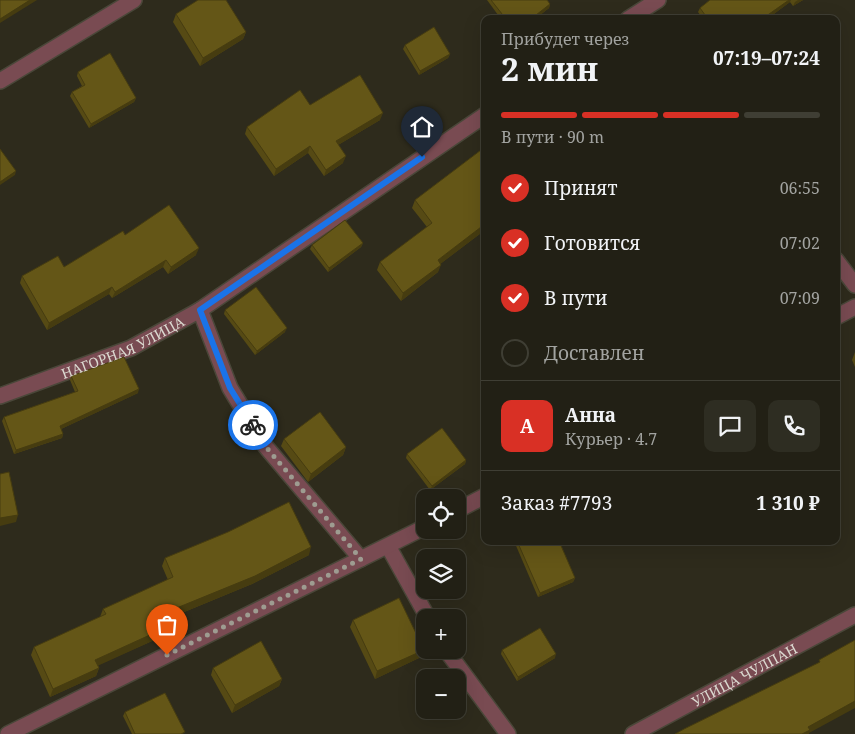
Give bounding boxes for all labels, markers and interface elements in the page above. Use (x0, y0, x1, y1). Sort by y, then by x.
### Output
text: Прибудет через (501, 28, 629, 50)
text: 07:19–07:24 (713, 45, 820, 71)
text: 2 мин (501, 47, 598, 90)
pin (401, 106, 443, 157)
icon: home (408, 113, 436, 141)
text: В пути · 90 m (501, 126, 604, 148)
icon: check (501, 174, 529, 202)
text: Принят (544, 175, 618, 201)
text: 06:55 (780, 177, 820, 199)
icon: check (501, 229, 529, 257)
text: Готовится (544, 230, 640, 256)
text: 07:02 (780, 232, 820, 254)
icon: check (501, 284, 529, 312)
text: В пути (544, 285, 608, 311)
text: 07:09 (780, 287, 820, 309)
street label: НАГОРНАЯ УЛИЦА (58, 311, 188, 382)
text: Доставлен (544, 340, 644, 366)
courier (228, 400, 278, 450)
button: chat (704, 400, 756, 452)
button: phone (768, 400, 820, 452)
text: Анна (565, 402, 616, 428)
icon: bike (239, 411, 267, 439)
text: А (520, 413, 534, 439)
text: Курьер · 4.7 (565, 428, 657, 450)
map controls (416, 489, 466, 719)
button: locate (416, 489, 466, 539)
text: Заказ #7793 (501, 490, 612, 516)
text: 1 310 ₽ (756, 490, 820, 516)
button: layers (416, 549, 466, 599)
pin (146, 604, 188, 655)
button: + (416, 609, 466, 659)
icon: bag (153, 611, 181, 639)
street label: УЛИЦА ЧУЛПАН (688, 638, 800, 711)
button: − (416, 669, 466, 719)

